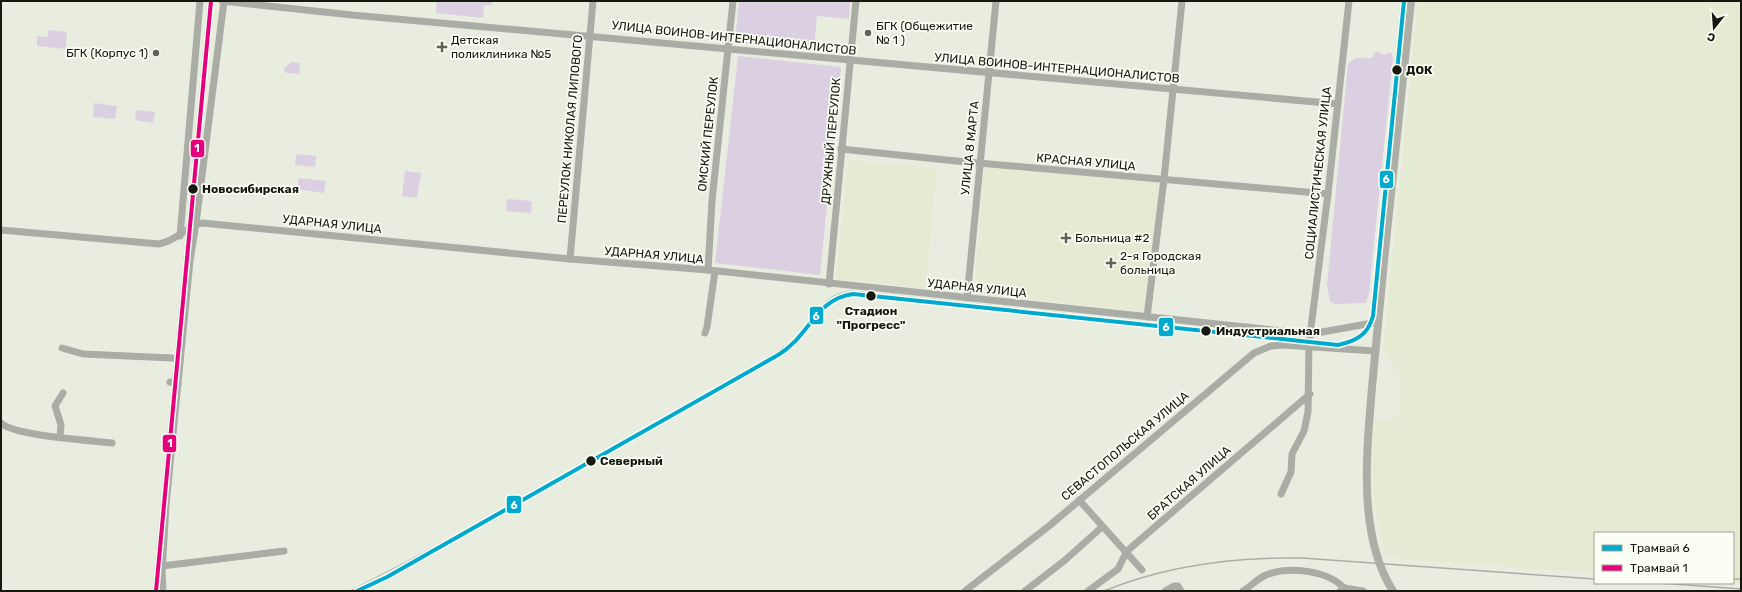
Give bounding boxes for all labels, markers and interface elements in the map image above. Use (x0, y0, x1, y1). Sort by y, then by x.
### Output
north arrow (1694, 8, 1734, 48)
street label: УЛИЦА ВОИНОВ-ИНТЕРНАЦИОНАЛИСТОВ (611, 18, 857, 58)
place label: БГК (Общежитие № 1 ) (876, 19, 973, 47)
marker: БГК (Общежитие № 1 ) (863, 28, 873, 38)
text: С (1705, 30, 1717, 44)
place label: Детская поликлиника №5 (451, 33, 551, 61)
street label: ПЕРЕУЛОК НИКОЛАЯ ЛИПОВОГО (555, 34, 585, 224)
marker: Детская поликлиника №5 (436, 41, 448, 53)
place label: БГК (Корпус 1) (66, 46, 148, 60)
marker: БГК (Корпус 1) (151, 48, 161, 58)
street label: УЛИЦА ВОИНОВ-ИНТЕРНАЦИОНАЛИСТОВ (934, 50, 1180, 86)
marker: ДОК (1390, 63, 1404, 77)
place label: ДОК (1406, 63, 1433, 77)
street label: ОМСКИЙ ПЕРЕУЛОК (695, 75, 721, 192)
street label: ДРУЖНЫЙ ПЕРЕУЛОК (818, 77, 844, 205)
street label: СОЦИАЛИСТИЧЕСКАЯ УЛИЦА (1302, 86, 1334, 260)
street label: УЛИЦА 8 МАРТА (958, 100, 982, 196)
line badge: 1 (190, 139, 205, 158)
text: 1 (194, 142, 200, 155)
street label: КРАСНАЯ УЛИЦА (1036, 151, 1136, 173)
line badge: 6 (1379, 170, 1394, 189)
text: 6 (1382, 173, 1390, 186)
marker: Новосибирская (186, 182, 200, 196)
place label: Новосибирская (202, 182, 299, 196)
street label: УДАРНАЯ УЛИЦА (282, 212, 382, 236)
place label: Больница #2 (1075, 231, 1149, 245)
marker: Больница #2 (1060, 232, 1072, 244)
street label: УДАРНАЯ УЛИЦА (604, 244, 704, 266)
place label: 2-я Городская больница (1120, 249, 1201, 277)
marker: 2-я Городская больница (1105, 257, 1117, 269)
street label: УДАРНАЯ УЛИЦА (927, 276, 1027, 300)
marker: Стадион "Прогресс" (864, 289, 878, 303)
place label: Стадион "Прогресс" (836, 304, 906, 332)
line badge: 6 (809, 306, 824, 325)
text: 6 (812, 310, 820, 323)
line badge: 6 (1158, 317, 1174, 337)
text: 6 (1162, 321, 1170, 334)
marker: Индустриальная (1199, 324, 1213, 338)
place label: Индустриальная (1216, 324, 1320, 338)
street label: СЕВАСТОПОЛЬСКАЯ УЛИЦА (1058, 389, 1192, 503)
line badge: 1 (162, 434, 177, 453)
text: 1 (167, 437, 173, 450)
street label: БРАТСКАЯ УЛИЦА (1144, 443, 1234, 523)
marker: Северный (584, 454, 598, 468)
place label: Северный (600, 454, 663, 468)
line badge: 6 (506, 495, 522, 514)
text: 6 (510, 499, 518, 512)
legend (1594, 532, 1734, 584)
text: Трамвай 6 (1630, 541, 1690, 555)
text: Трамвай 1 (1630, 561, 1688, 575)

